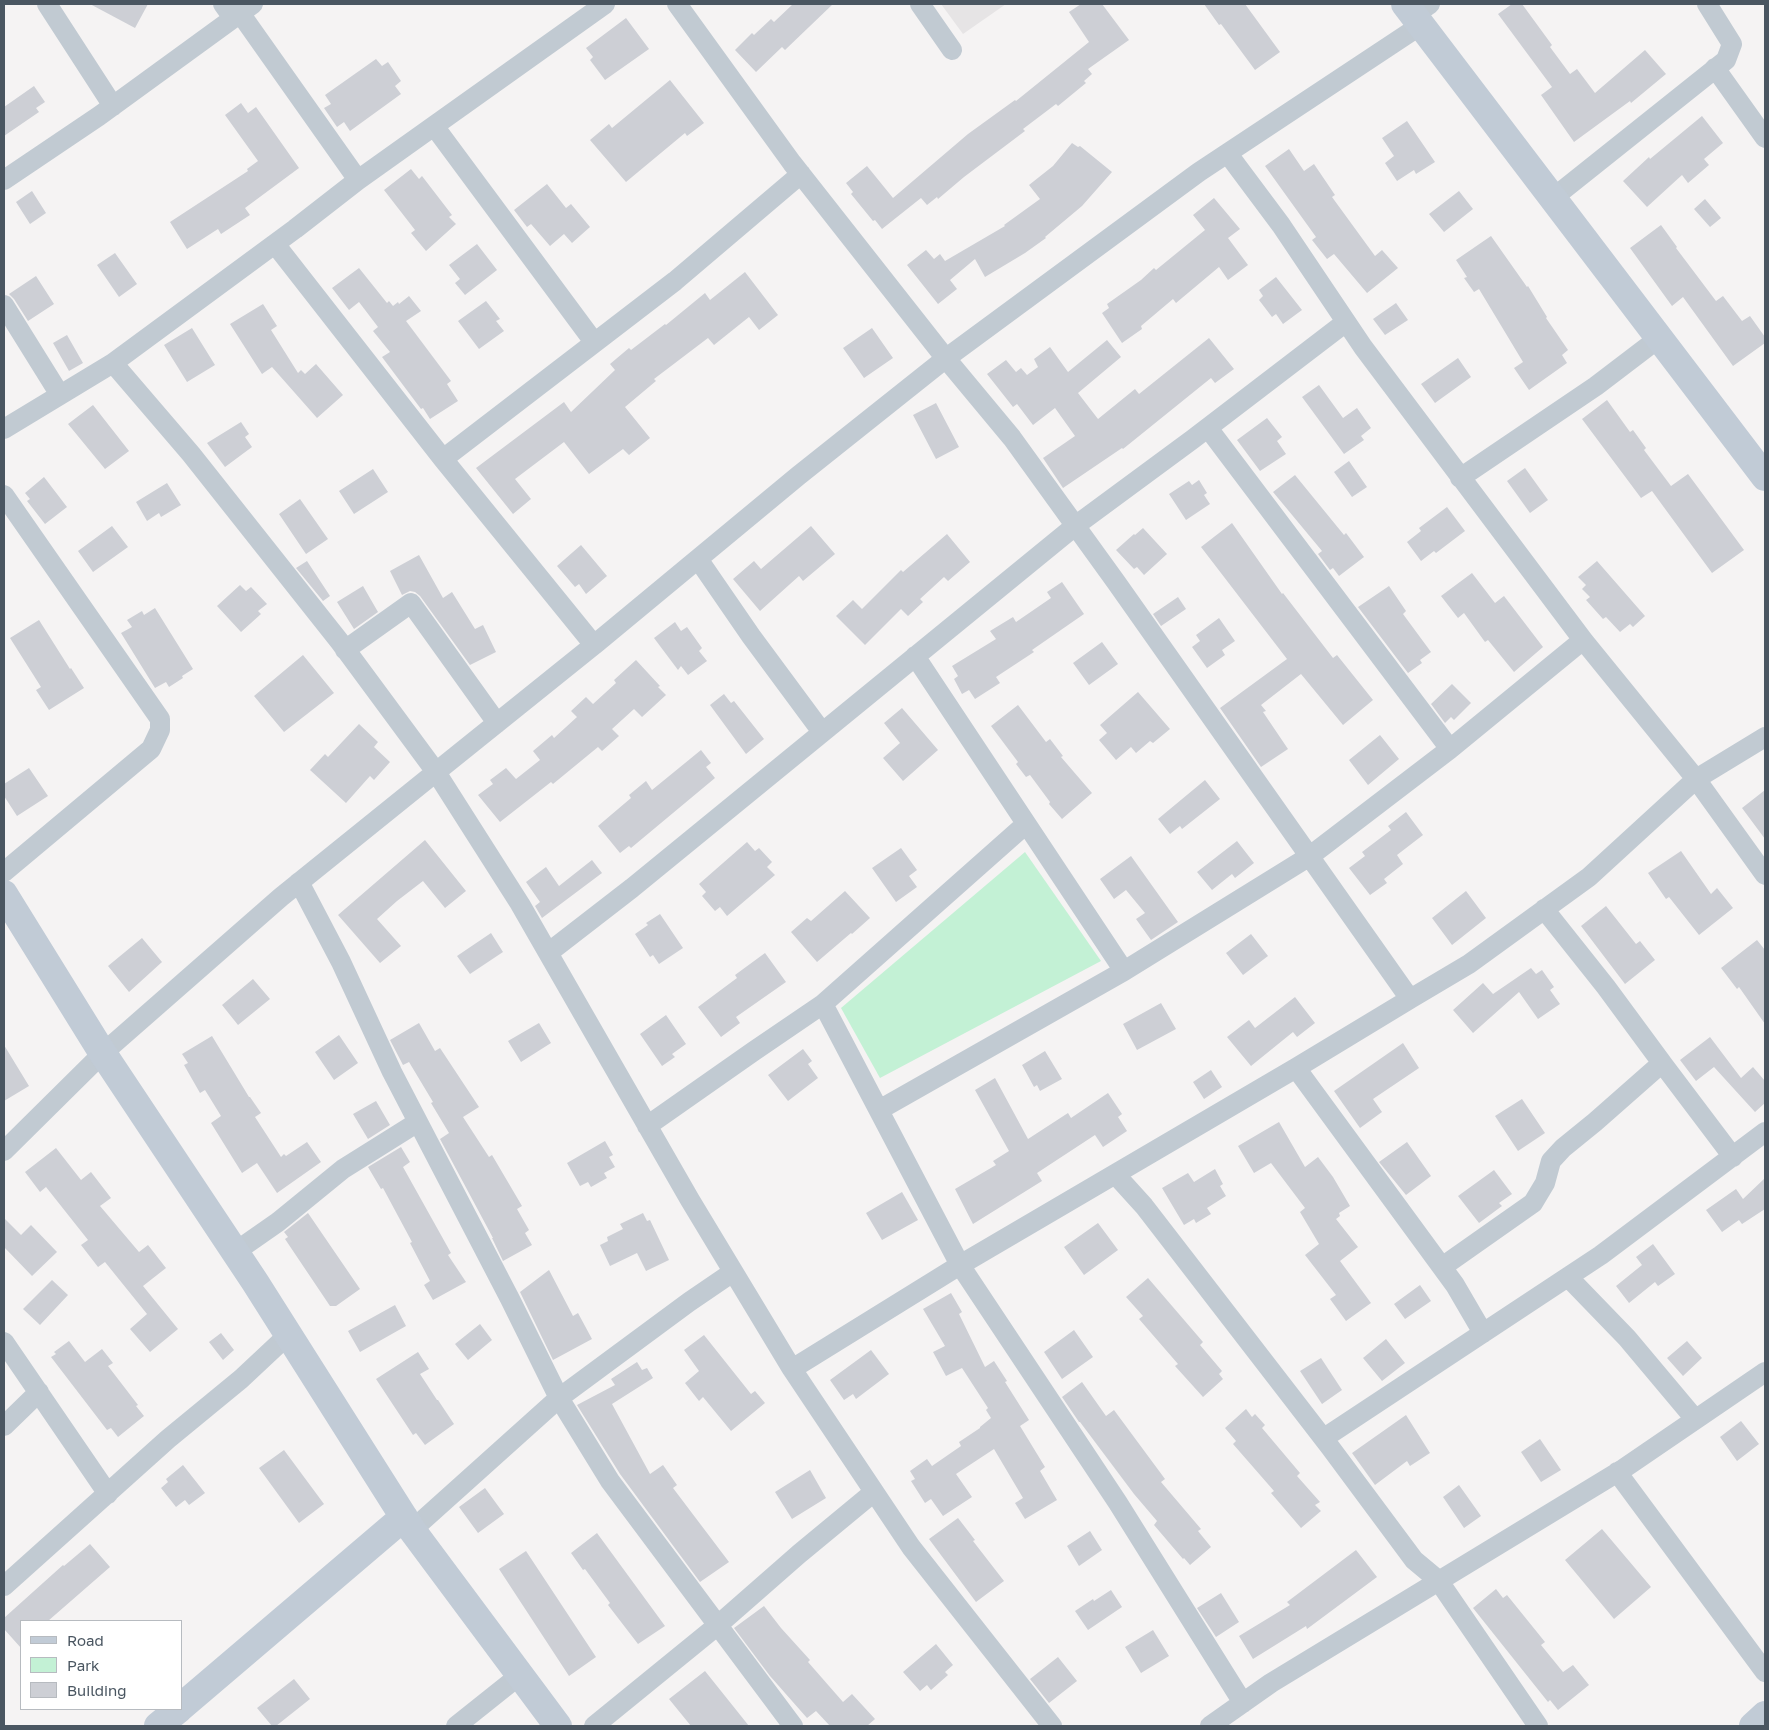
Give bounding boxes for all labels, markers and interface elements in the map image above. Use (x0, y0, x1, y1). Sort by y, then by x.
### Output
legend (20, 1620, 182, 1710)
text: Road (67, 1631, 104, 1649)
text: Park (67, 1656, 99, 1674)
text: Building (67, 1681, 127, 1699)

